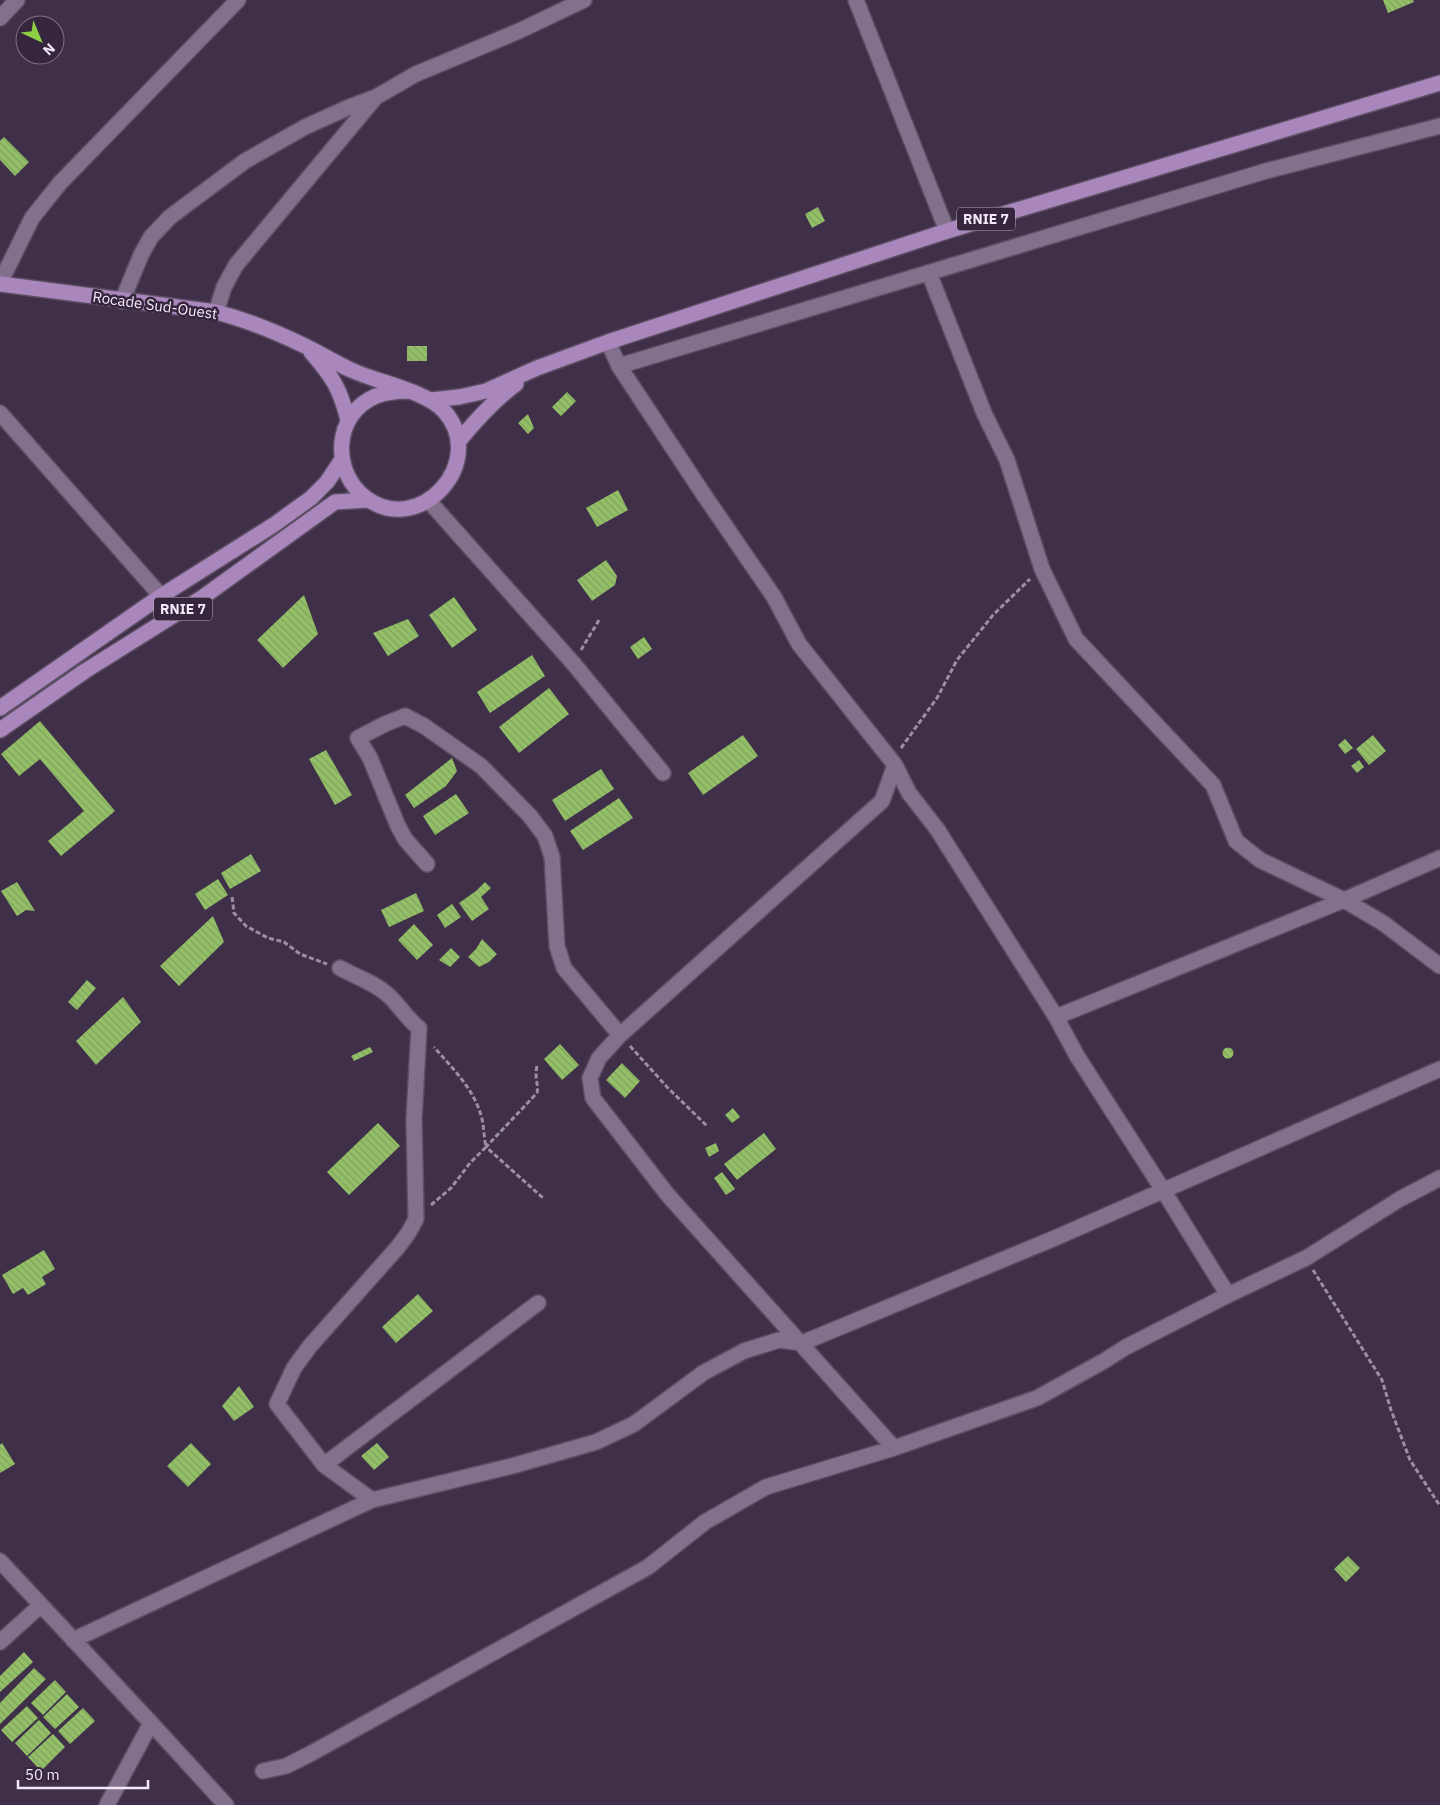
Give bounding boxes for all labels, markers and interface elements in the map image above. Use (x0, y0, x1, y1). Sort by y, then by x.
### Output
north arrow (15, 15, 65, 65)
text: N (39, 39, 59, 59)
road number: RNIE 7 (957, 208, 1015, 230)
street label: Rocade Sud-Ouest (91, 287, 219, 323)
road number: RNIE 7 (154, 598, 212, 620)
scale bar (18, 1758, 148, 1790)
text: 50 m (25, 1765, 60, 1784)

